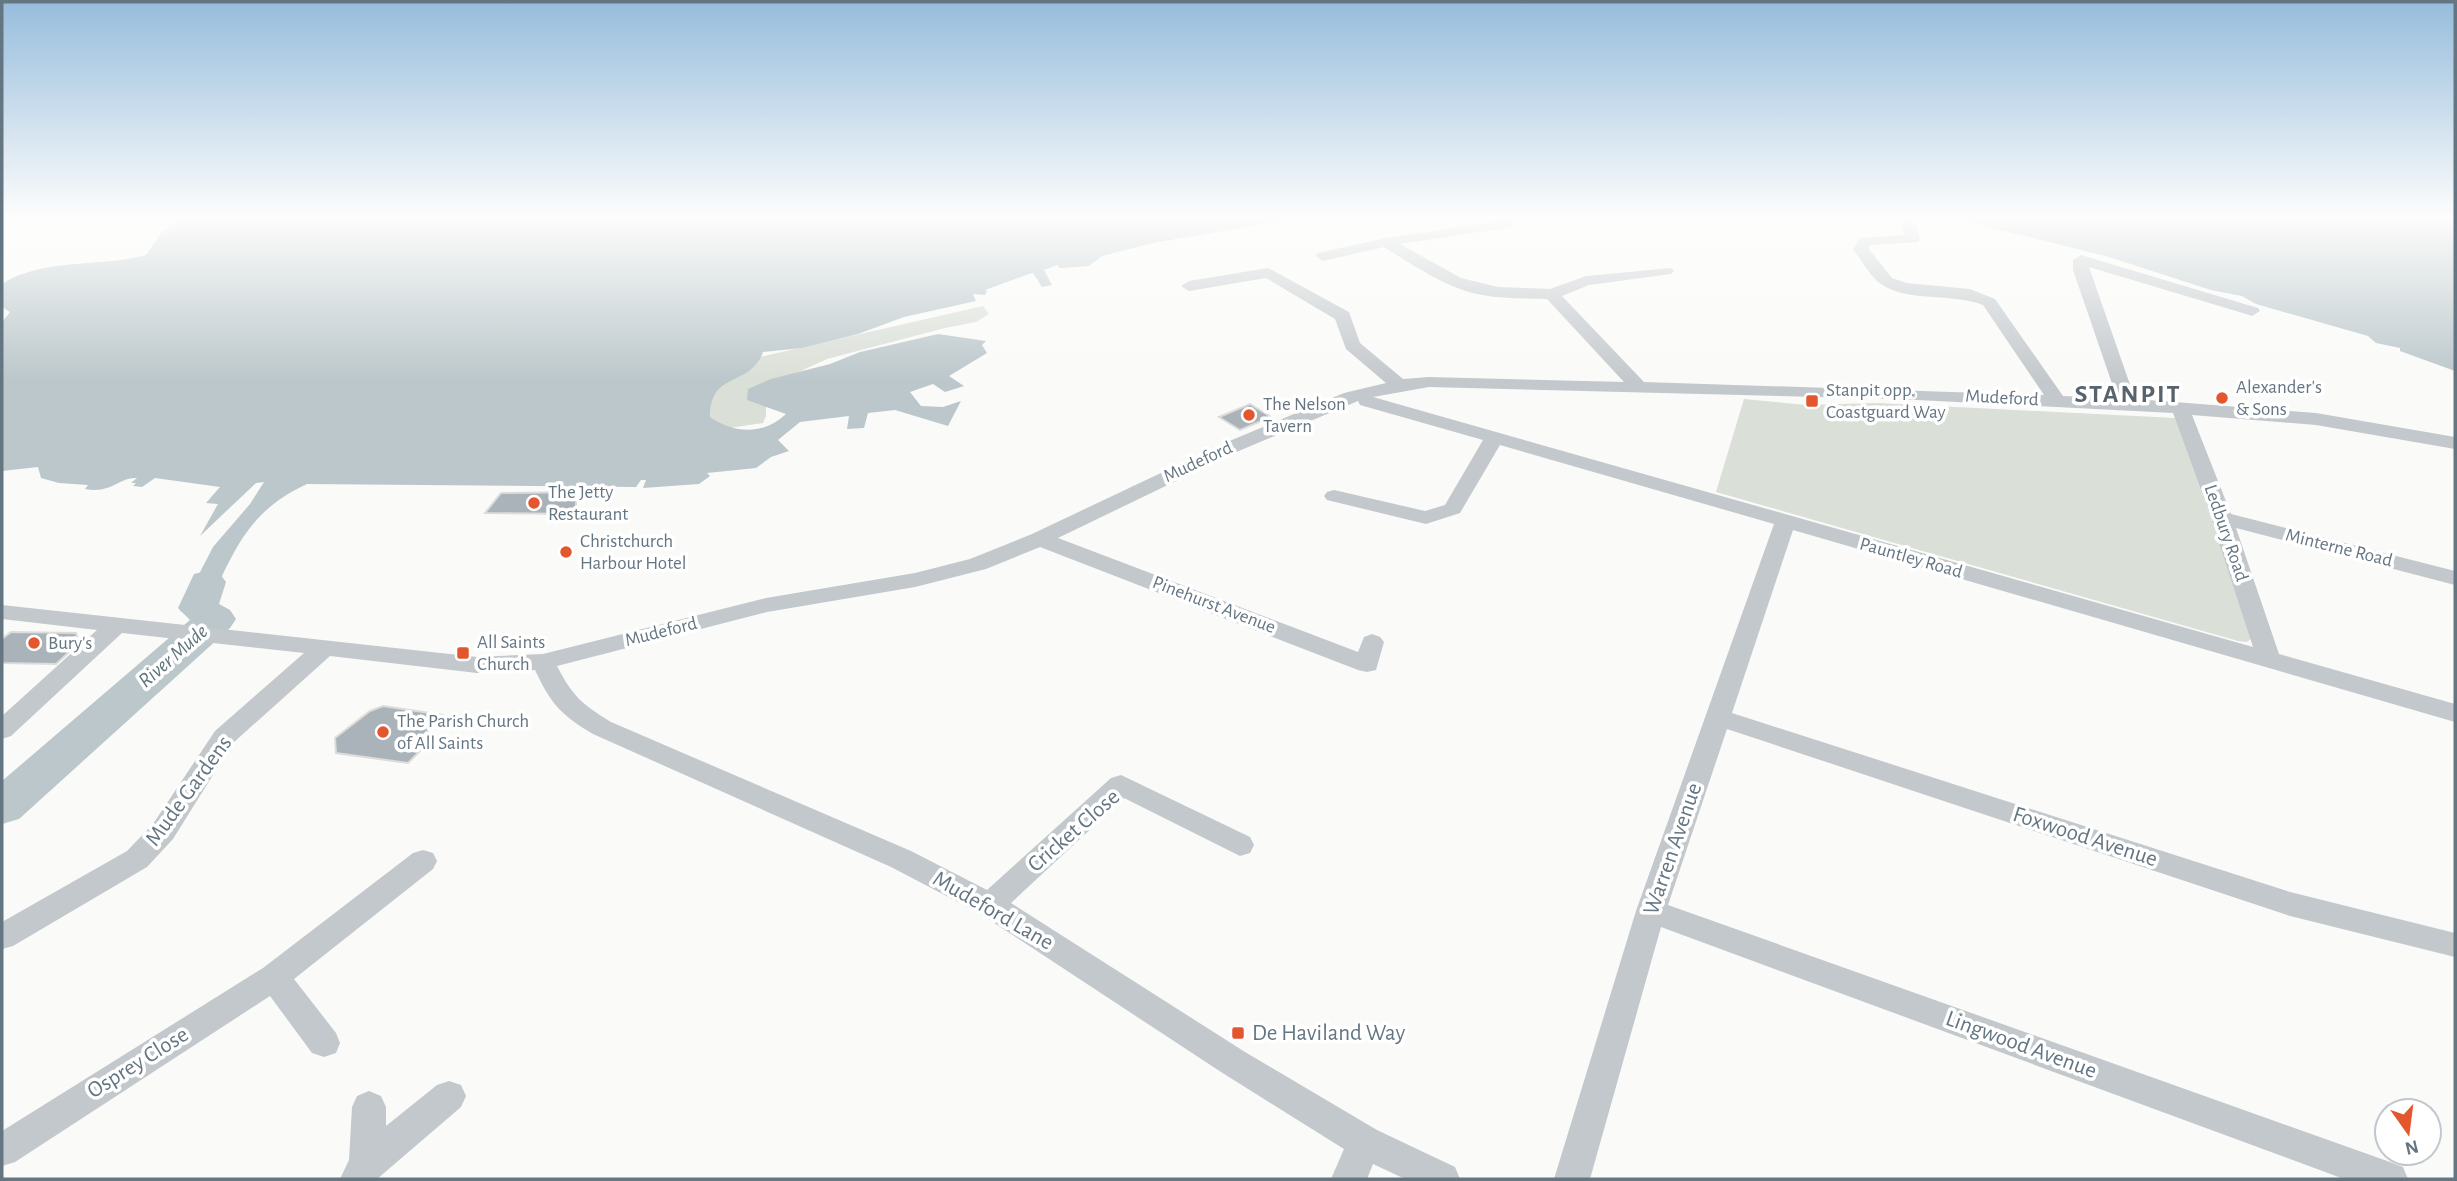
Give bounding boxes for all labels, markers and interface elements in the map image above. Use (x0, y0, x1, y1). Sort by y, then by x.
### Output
place label: Alexander's & Sons (2236, 378, 2322, 419)
place label: Stanpit opp. Coastguard Way (1826, 381, 1946, 422)
district label: STANPIT (2075, 381, 2181, 407)
street label: Mudeford (1965, 387, 2039, 409)
marker: Alexander's & Sons (2214, 390, 2230, 406)
marker: Stanpit opp. Coastguard Way (1804, 393, 1820, 409)
place label: The Nelson Tavern (1263, 395, 1346, 436)
marker: The Nelson Tavern (1241, 407, 1257, 423)
street label: Mudeford (1161, 438, 1235, 486)
street label: Ledbury Road (2201, 482, 2251, 584)
place label: The Jetty Restaurant (548, 483, 628, 524)
marker: The Jetty Restaurant (526, 495, 542, 511)
street label: Minterne Road (2284, 526, 2395, 571)
place label: Christchurch Harbour Hotel (580, 532, 686, 573)
street label: Pauntley Road (1857, 534, 1965, 582)
marker: Christchurch Harbour Hotel (558, 544, 574, 560)
street label: Pinehurst Avenue (1150, 573, 1278, 637)
street label: Mudeford (623, 614, 699, 650)
water label: River Mude (134, 620, 212, 692)
place label: All Saints Church (477, 633, 545, 674)
place label: Bury's (48, 634, 92, 653)
marker: Bury's (26, 635, 42, 651)
marker: All Saints Church (455, 645, 471, 661)
place label: The Parish Church of All Saints (397, 712, 529, 753)
marker: The Parish Church of All Saints (375, 724, 391, 740)
street label: Mude Gardens (141, 732, 237, 850)
street label: Warren Avenue (1640, 780, 1706, 918)
street label: Cricket Close (1024, 785, 1124, 877)
street label: Foxwood Avenue (2010, 803, 2160, 871)
street label: Mudeford Lane (929, 867, 1057, 955)
street label: Lingwood Avenue (1942, 1007, 2100, 1083)
place label: De Haviland Way (1252, 1022, 1405, 1045)
street label: Osprey Close (83, 1023, 193, 1103)
marker: De Haviland Way (1230, 1025, 1246, 1041)
north arrow (2373, 1097, 2443, 1167)
text: N (2403, 1136, 2420, 1158)

